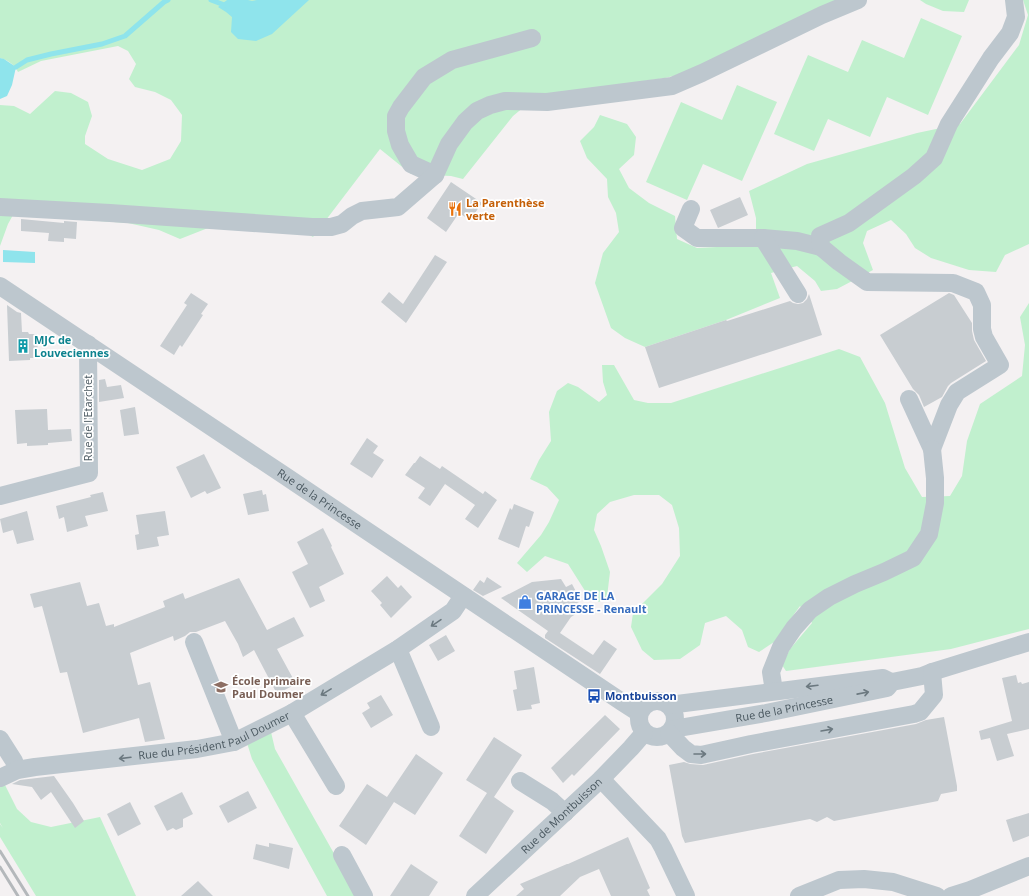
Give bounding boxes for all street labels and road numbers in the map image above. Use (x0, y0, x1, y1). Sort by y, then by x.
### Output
street label: Rue de l'Etarchet (80, 375, 95, 461)
street label: Rue de la Princesse (274, 465, 365, 533)
street label: Rue de la Princesse (734, 691, 834, 725)
street label: Rue du Président Paul Doumer (137, 707, 292, 762)
street label: Rue de Montbuisson (517, 774, 605, 857)

